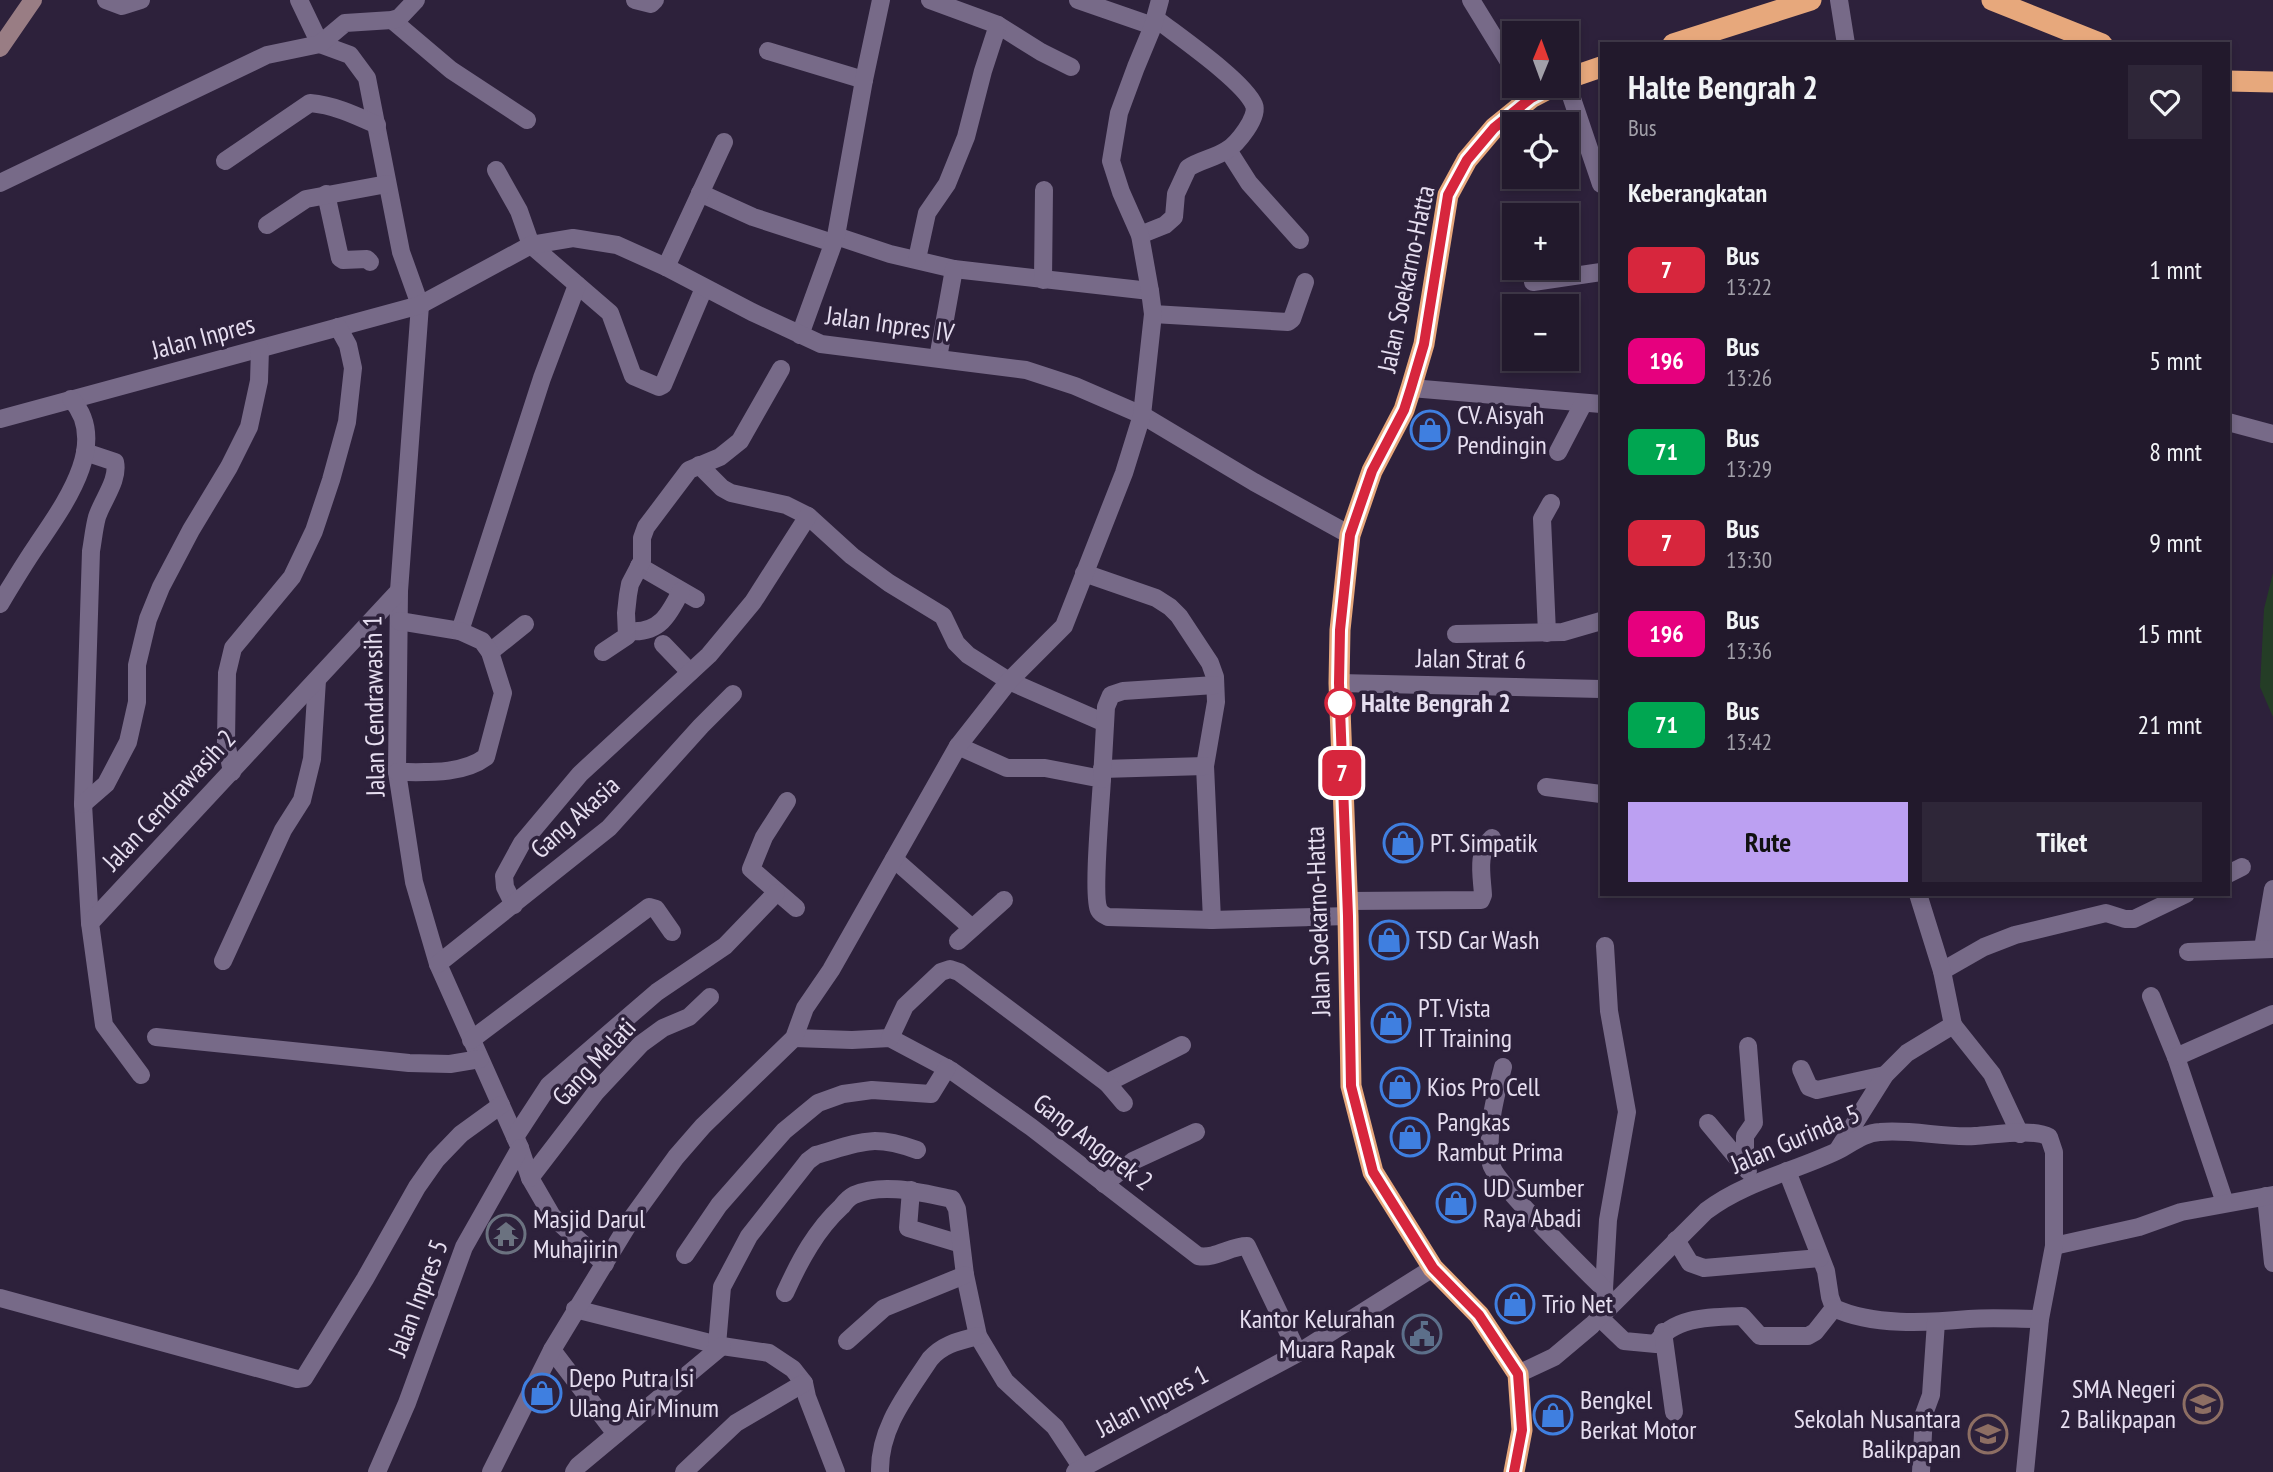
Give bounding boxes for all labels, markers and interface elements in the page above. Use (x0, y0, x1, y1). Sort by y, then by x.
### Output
north arrow (1502, 21, 1578, 98)
map controls (1502, 21, 1579, 371)
text: Halte Bengrah 2 (1628, 65, 1818, 108)
button: heart (2128, 65, 2202, 139)
button: locate (1502, 112, 1579, 189)
text: Bus (1628, 113, 1657, 142)
text: Keberangkatan (1628, 176, 1767, 209)
street label: Jalan Soekarno-Hatta (1369, 183, 1441, 376)
button: + (1502, 203, 1579, 280)
text: Bus (1726, 239, 1759, 272)
text: 1 mnt (2149, 253, 2202, 286)
text: 7 (1661, 254, 1672, 285)
text: 13:22 (1726, 272, 1772, 301)
button: − (1502, 294, 1579, 371)
street label: Jalan Inpres IV (823, 298, 957, 349)
street label: Jalan Inpres (147, 307, 258, 366)
text: Bus (1726, 330, 1759, 363)
text: 5 mnt (2149, 344, 2202, 377)
text: 196 (1649, 345, 1684, 376)
text: 13:26 (1726, 363, 1772, 392)
place label: CV. Aisyah Pendingin (1457, 398, 1547, 461)
shop icon: CV. Aisyah Pendingin (1409, 409, 1451, 451)
text: Bus (1726, 421, 1759, 454)
text: 8 mnt (2149, 435, 2202, 468)
text: 71 (1655, 436, 1678, 467)
text: 13:29 (1726, 454, 1772, 483)
text: Bus (1726, 512, 1759, 545)
text: 9 mnt (2149, 526, 2202, 559)
text: 7 (1661, 527, 1672, 558)
text: 13:30 (1726, 545, 1772, 574)
text: Bus (1726, 603, 1759, 636)
street label: Jalan Cendrawasih 1 (355, 615, 392, 798)
text: 15 mnt (2138, 617, 2202, 650)
text: 196 (1649, 618, 1684, 649)
text: 13:36 (1726, 636, 1772, 665)
street label: Jalan Strat 6 (1415, 641, 1526, 676)
place label: Halte Bengrah 2 (1361, 686, 1511, 719)
marker: Halte Bengrah 2 (1325, 688, 1355, 718)
text: Bus (1726, 694, 1759, 727)
text: 21 mnt (2138, 708, 2202, 741)
text: 71 (1655, 709, 1678, 740)
street label: Jalan Cendrawasih 2 (94, 722, 242, 878)
text: 13:42 (1726, 727, 1772, 756)
line badge: 7 (1319, 750, 1365, 796)
text: 7 (1336, 757, 1348, 788)
street label: Gang Akasia (523, 768, 626, 865)
button: Rute (1628, 802, 1908, 882)
button: Tiket (1922, 802, 2202, 882)
shop icon: PT. Simpatik (1382, 822, 1424, 864)
street label: Jalan Soekarno-Hatta (1298, 825, 1337, 1018)
place label: PT. Simpatik (1430, 826, 1538, 859)
shop icon: TSD Car Wash (1368, 919, 1410, 961)
place label: TSD Car Wash (1416, 923, 1539, 956)
place label: PT. Vista IT Training (1418, 991, 1512, 1054)
shop icon: PT. Vista IT Training (1370, 1002, 1412, 1044)
street label: Gang Melati (545, 1011, 642, 1112)
shop icon: Kios Pro Cell (1379, 1066, 1421, 1108)
place label: Kios Pro Cell (1427, 1070, 1540, 1103)
street label: Gang Anggrek 2 (1027, 1086, 1160, 1197)
street label: Jalan Gurinda 5 (1724, 1097, 1864, 1181)
place label: Pangkas Rambut Prima (1437, 1105, 1563, 1168)
shop icon: Pangkas Rambut Prima (1389, 1116, 1431, 1158)
place label: UD Sumber Raya Abadi (1483, 1171, 1584, 1234)
shop icon: UD Sumber Raya Abadi (1435, 1182, 1477, 1224)
place label: Masjid Darul Muhajirin (533, 1202, 645, 1265)
temple icon: Masjid Darul Muhajirin (485, 1213, 527, 1255)
street label: Jalan Inpres 5 (380, 1235, 455, 1362)
shop icon: Trio Net (1494, 1283, 1536, 1325)
place label: Trio Net (1542, 1287, 1613, 1320)
place label: Kantor Kelurahan Muara Rapak (1239, 1302, 1395, 1365)
public building icon: Kantor Kelurahan Muara Rapak (1401, 1313, 1443, 1355)
street label: Jalan Inpres 1 (1089, 1357, 1214, 1444)
place label: Depo Putra Isi Ulang Air Minum (569, 1361, 719, 1424)
shop icon: Depo Putra Isi Ulang Air Minum (521, 1372, 563, 1414)
place label: SMA Negeri 2 Balikpapan (2060, 1372, 2176, 1435)
place label: Bengkel Berkat Motor (1580, 1383, 1696, 1446)
school or university icon: SMA Negeri 2 Balikpapan (2182, 1383, 2224, 1425)
shop icon: Bengkel Berkat Motor (1532, 1394, 1574, 1436)
place label: Sekolah Nusantara Balikpapan (1794, 1402, 1961, 1465)
school or university icon: Sekolah Nusantara Balikpapan (1967, 1413, 2009, 1455)

